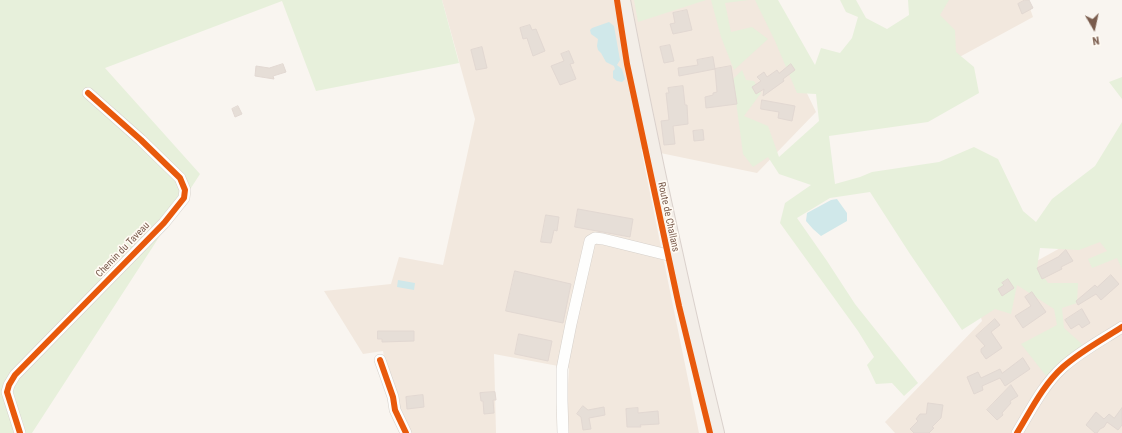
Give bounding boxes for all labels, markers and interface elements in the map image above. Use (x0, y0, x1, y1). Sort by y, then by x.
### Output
north arrow (1074, 8, 1114, 48)
text: N (1092, 33, 1100, 47)
street label: Route de Challans (655, 181, 681, 253)
street label: Chemin du Taveau (94, 220, 152, 280)

